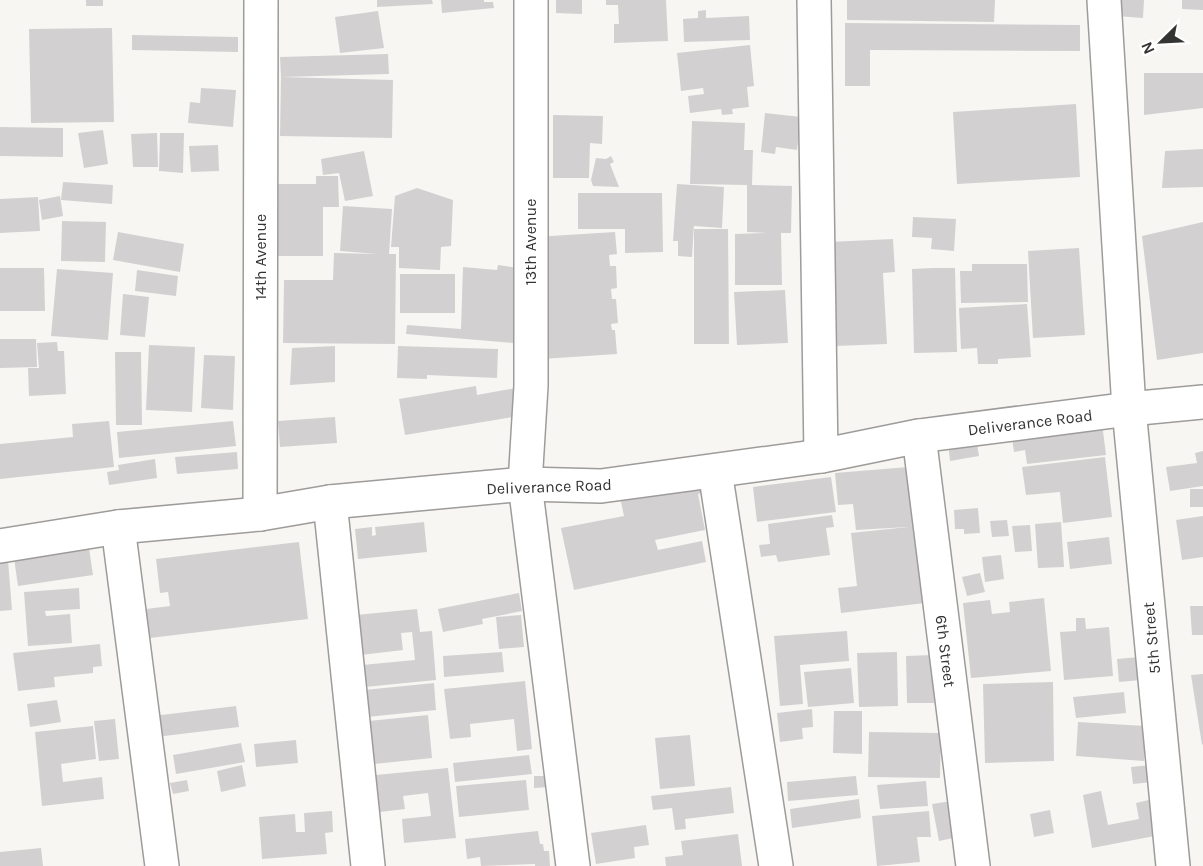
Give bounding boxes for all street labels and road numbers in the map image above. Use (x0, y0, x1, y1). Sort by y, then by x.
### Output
street label: 13th Avenue (521, 199, 540, 285)
street label: 14th Avenue (251, 214, 270, 300)
street label: Deliverance Road (967, 405, 1094, 440)
street label: Deliverance Road (486, 475, 612, 498)
street label: 5th Street (1139, 601, 1164, 675)
street label: 6th Street (932, 614, 959, 688)

